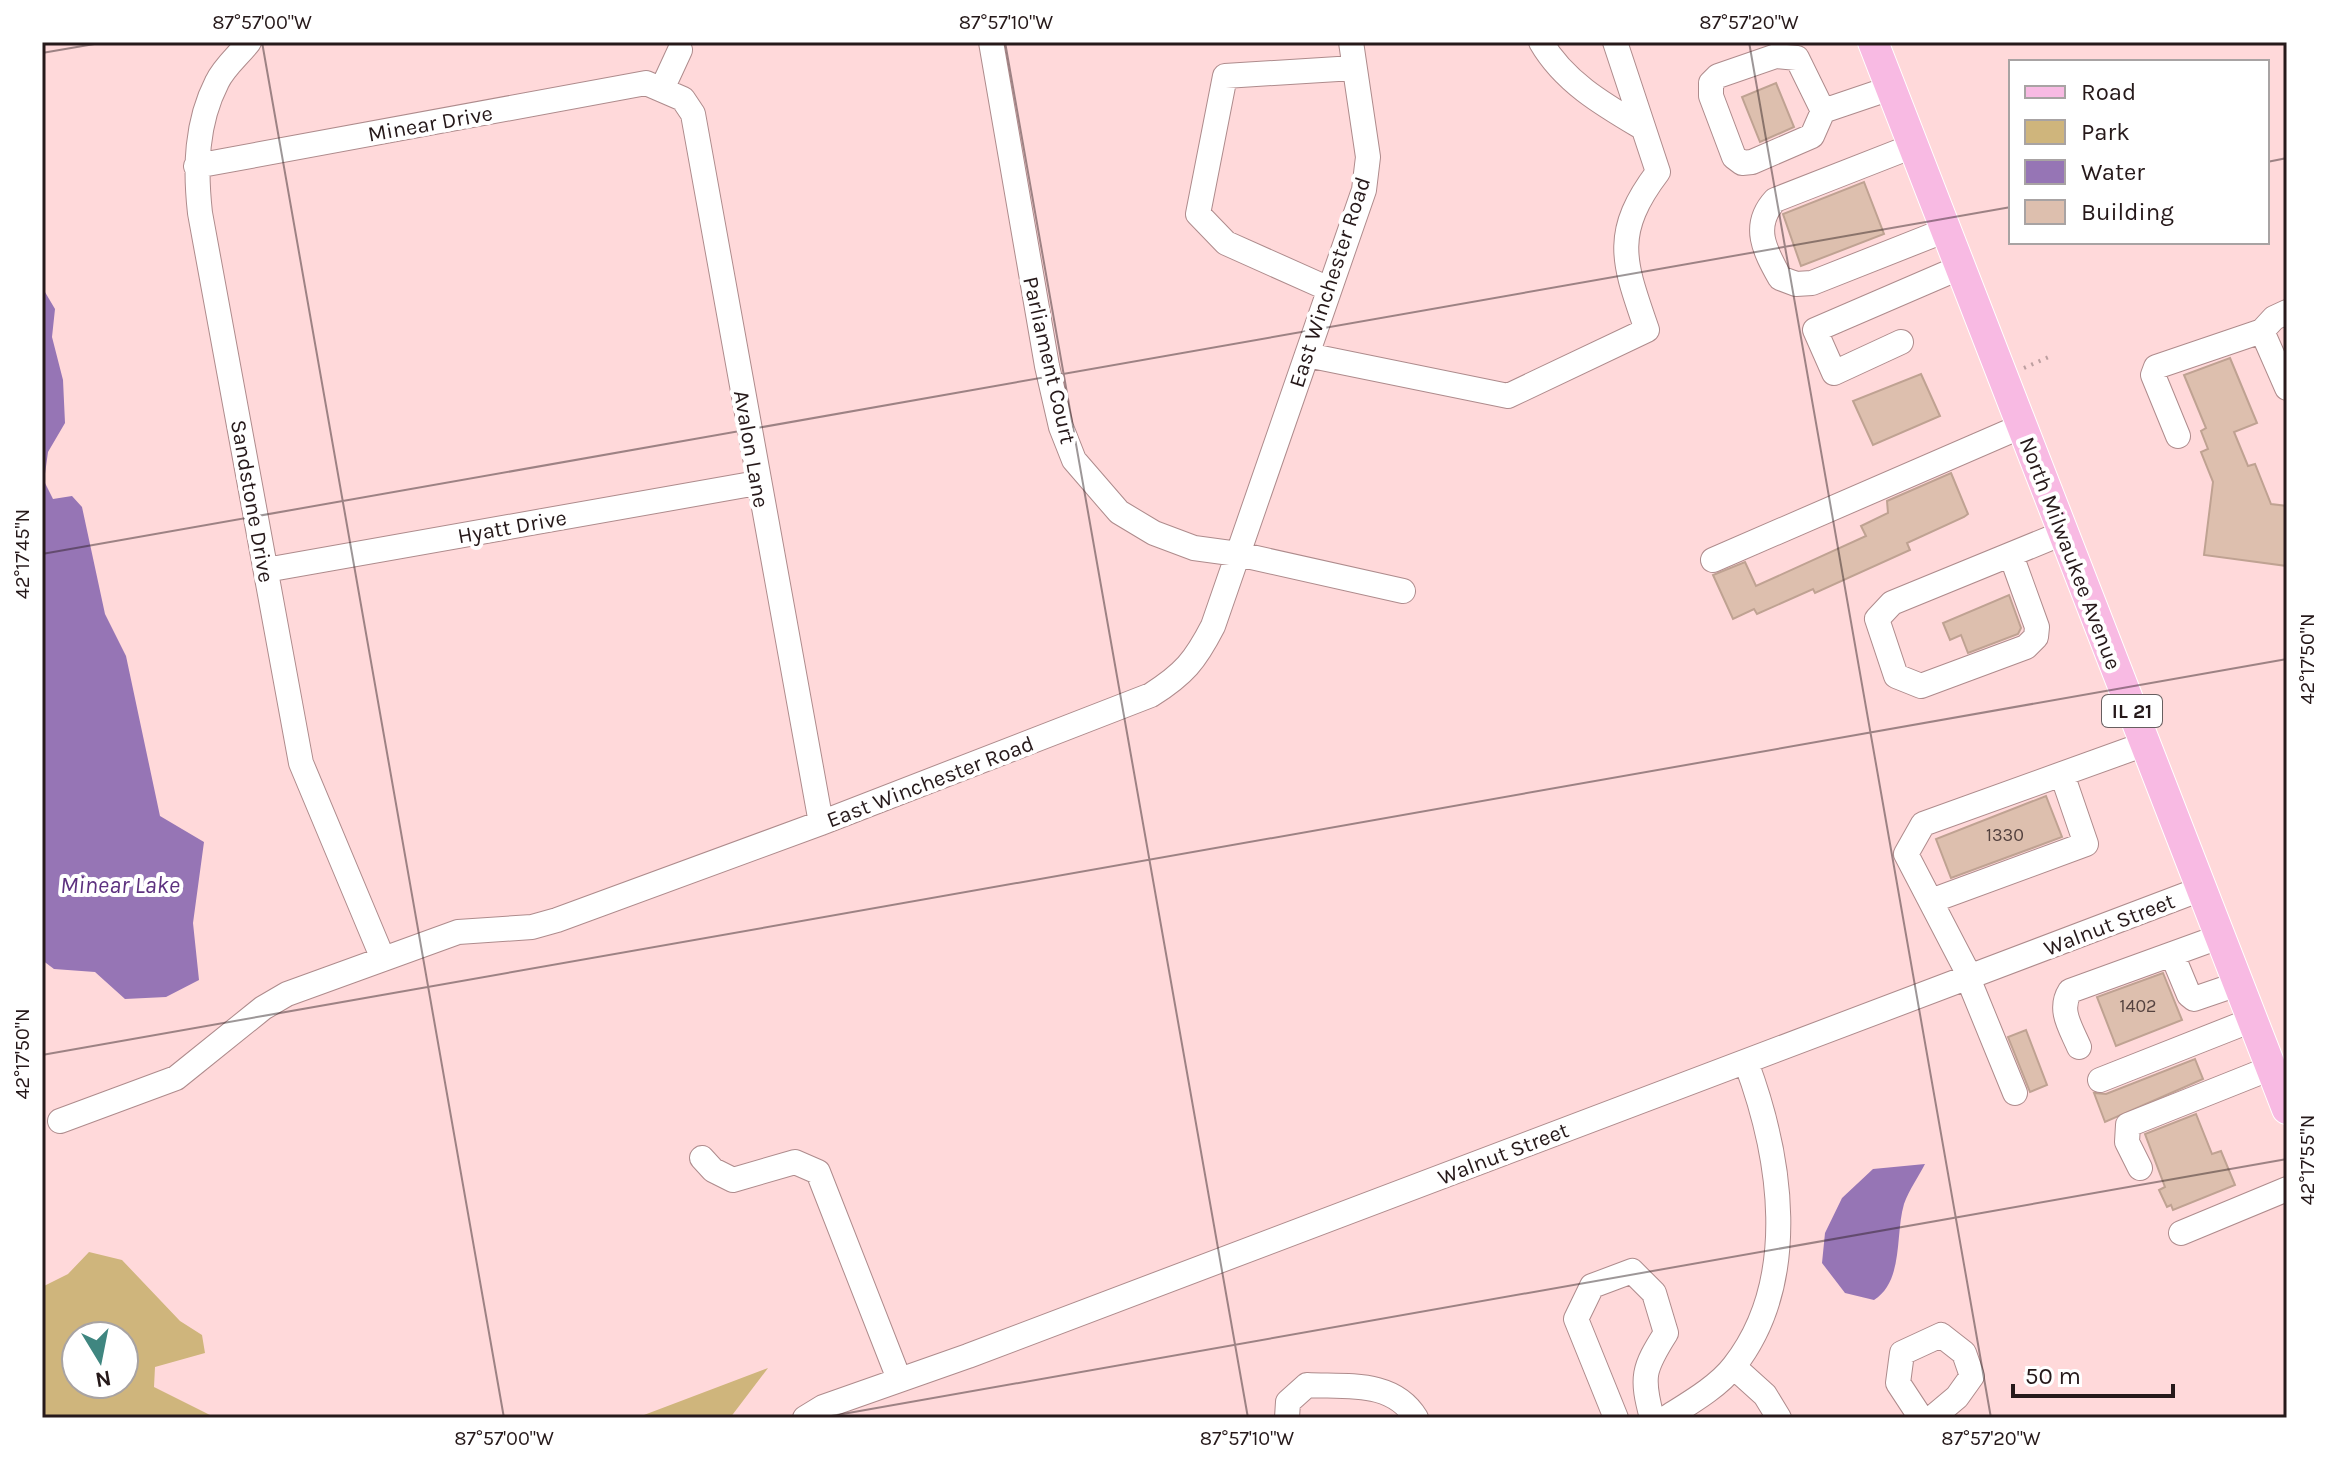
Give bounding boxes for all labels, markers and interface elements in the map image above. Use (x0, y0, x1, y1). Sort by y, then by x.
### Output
text: 87°57'00"W (212, 11, 312, 34)
text: 87°57'10"W (959, 11, 1053, 34)
text: 87°57'20"W (1699, 11, 1799, 34)
legend (2009, 60, 2269, 244)
text: Road (2081, 78, 2136, 106)
street label: Minear Drive (366, 100, 495, 148)
text: Park (2081, 118, 2130, 146)
text: Water (2081, 158, 2145, 186)
street label: East Winchester Road (1284, 174, 1376, 391)
text: Building (2081, 198, 2174, 226)
street label: Parliament Court (1017, 274, 1081, 446)
street label: Avalon Lane (728, 388, 774, 510)
street label: Sandstone Drive (225, 418, 279, 585)
street label: North Milwaukee Avenue (2014, 433, 2126, 673)
street label: Hyatt Drive (456, 505, 569, 549)
text: 42°17'45"N (11, 509, 34, 599)
text: 42°17'50"N (2296, 613, 2319, 705)
road number: IL 21 (2102, 695, 2162, 727)
street label: East Winchester Road (823, 730, 1038, 833)
house number: 1330 (1986, 824, 2024, 846)
water label: Minear Lake (60, 871, 180, 899)
street label: Walnut Street (2040, 888, 2178, 962)
house number: 1402 (2119, 995, 2157, 1017)
text: 42°17'50"N (11, 1008, 34, 1100)
text: 42°17'55"N (2296, 1115, 2319, 1205)
street label: Walnut Street (1434, 1117, 1572, 1191)
north arrow (60, 1320, 140, 1400)
scale bar (2013, 1348, 2173, 1398)
text: 50 m (2025, 1362, 2081, 1390)
text: N (93, 1365, 113, 1393)
text: 87°57'00"W (454, 1427, 554, 1450)
text: 87°57'10"W (1200, 1427, 1294, 1450)
text: 87°57'20"W (1941, 1427, 2041, 1450)

